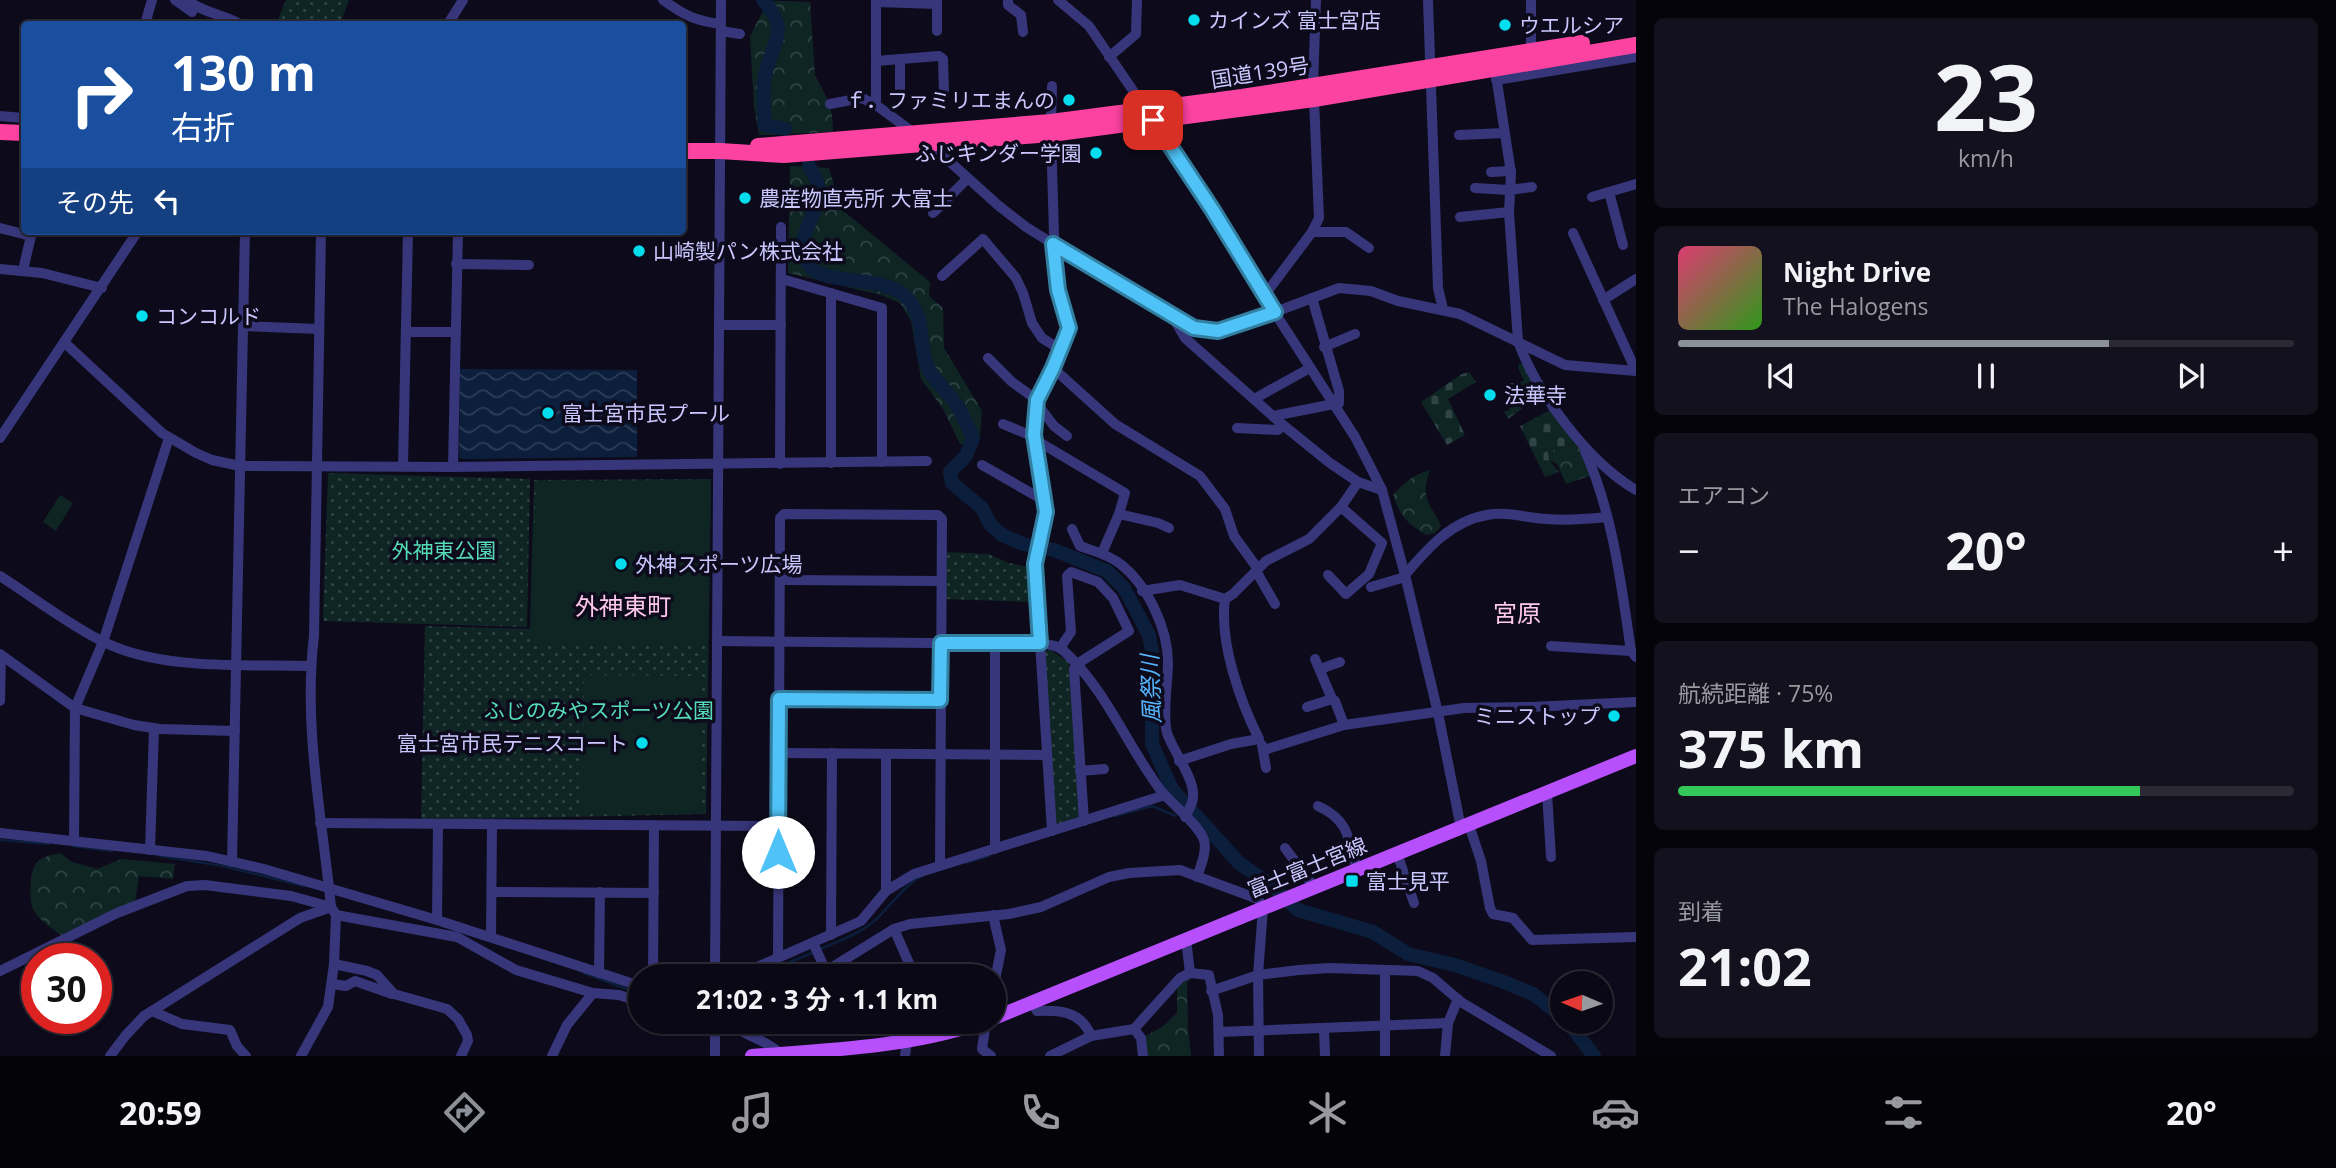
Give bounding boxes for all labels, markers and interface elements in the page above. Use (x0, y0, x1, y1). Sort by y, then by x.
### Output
place label: カインズ 富士宮店 (1208, 6, 1381, 34)
place label: ウエルシア (1519, 11, 1624, 39)
marker: カインズ 富士宮店 (1186, 12, 1202, 28)
marker: ウエルシア (1497, 17, 1513, 33)
text: 23 (1934, 34, 2038, 158)
text: 130 m (171, 39, 316, 105)
icon: right (56, 49, 147, 140)
street label: 国道139号 (1209, 50, 1311, 94)
place label: ｆ．ファミリエまんの (845, 86, 1055, 114)
pin (1123, 90, 1183, 150)
marker: ｆ．ファミリエまんの (1061, 92, 1077, 108)
icon: arrive (1134, 101, 1172, 139)
text: 右折 (171, 105, 235, 148)
place label: ふじキンダー学園 (915, 139, 1082, 167)
text: km/h (1958, 142, 2014, 174)
marker: ふじキンダー学園 (1088, 145, 1104, 161)
icon: left (148, 182, 186, 220)
text: その先 (56, 184, 134, 220)
place label: 農産物直売所 大富士 (759, 184, 953, 212)
marker: 農産物直売所 大富士 (737, 190, 753, 206)
place label: 山崎製パン株式会社 (653, 237, 843, 265)
marker: 山崎製パン株式会社 (631, 243, 647, 259)
text: Night Drive (1783, 254, 1931, 290)
text: The Halogens (1783, 290, 1929, 322)
place label: コンコルド (156, 302, 261, 330)
marker: コンコルド (134, 308, 150, 324)
icon: previous (1762, 357, 1800, 395)
icon: pause (1967, 357, 2005, 395)
icon: next (2172, 357, 2210, 395)
place label: 法華寺 (1504, 381, 1567, 409)
marker: 法華寺 (1482, 387, 1498, 403)
place label: 富士宮市民プール (562, 399, 730, 427)
marker: 富士宮市民プール (540, 405, 556, 421)
text: エアコン (1678, 479, 1770, 511)
text: 20° (1945, 514, 2027, 585)
text: − (1678, 524, 1700, 576)
text: + (2272, 524, 2294, 576)
park label: 外神東公園 (392, 536, 497, 564)
place label: 外神スポーツ広場 (635, 550, 803, 578)
marker: 外神スポーツ広場 (613, 556, 629, 572)
district label: 外神東町 (575, 589, 671, 622)
district label: 宮原 (1493, 596, 1541, 629)
water label: 風祭川 (1133, 651, 1167, 724)
text: 航続距離 · 75% (1678, 677, 1833, 709)
park label: ふじのみやスポーツ公園 (484, 696, 714, 724)
place label: ミニストップ (1474, 702, 1600, 730)
marker: ミニストップ (1606, 708, 1622, 724)
text: 375 km (1678, 712, 1864, 783)
place label: 富士宮市民テニスコート (397, 729, 628, 757)
marker: 富士宮市民テニスコート (634, 735, 650, 751)
position arrow (741, 815, 815, 889)
street label: 富士富士宮線 (1243, 830, 1371, 904)
place label: 富士見平 (1366, 867, 1450, 895)
marker: 富士見平 (1344, 873, 1360, 889)
text: 到着 (1678, 895, 1724, 927)
text: 21:02 (1678, 930, 1812, 1001)
speed limit sign: 30 (21, 943, 112, 1034)
north arrow (1550, 971, 1614, 1034)
map controls (1550, 971, 1613, 1034)
text: 21:02 · 3 分 · 1.1 km (696, 981, 938, 1017)
icon: directions (440, 1088, 489, 1137)
icon: music (728, 1088, 777, 1137)
icon: phone (1016, 1088, 1065, 1137)
icon: climate (1303, 1088, 1352, 1137)
icon: car (1591, 1088, 1640, 1137)
icon: filters (1879, 1088, 1928, 1137)
text: 20:59 (119, 1091, 202, 1134)
text: 20° (2166, 1091, 2217, 1134)

